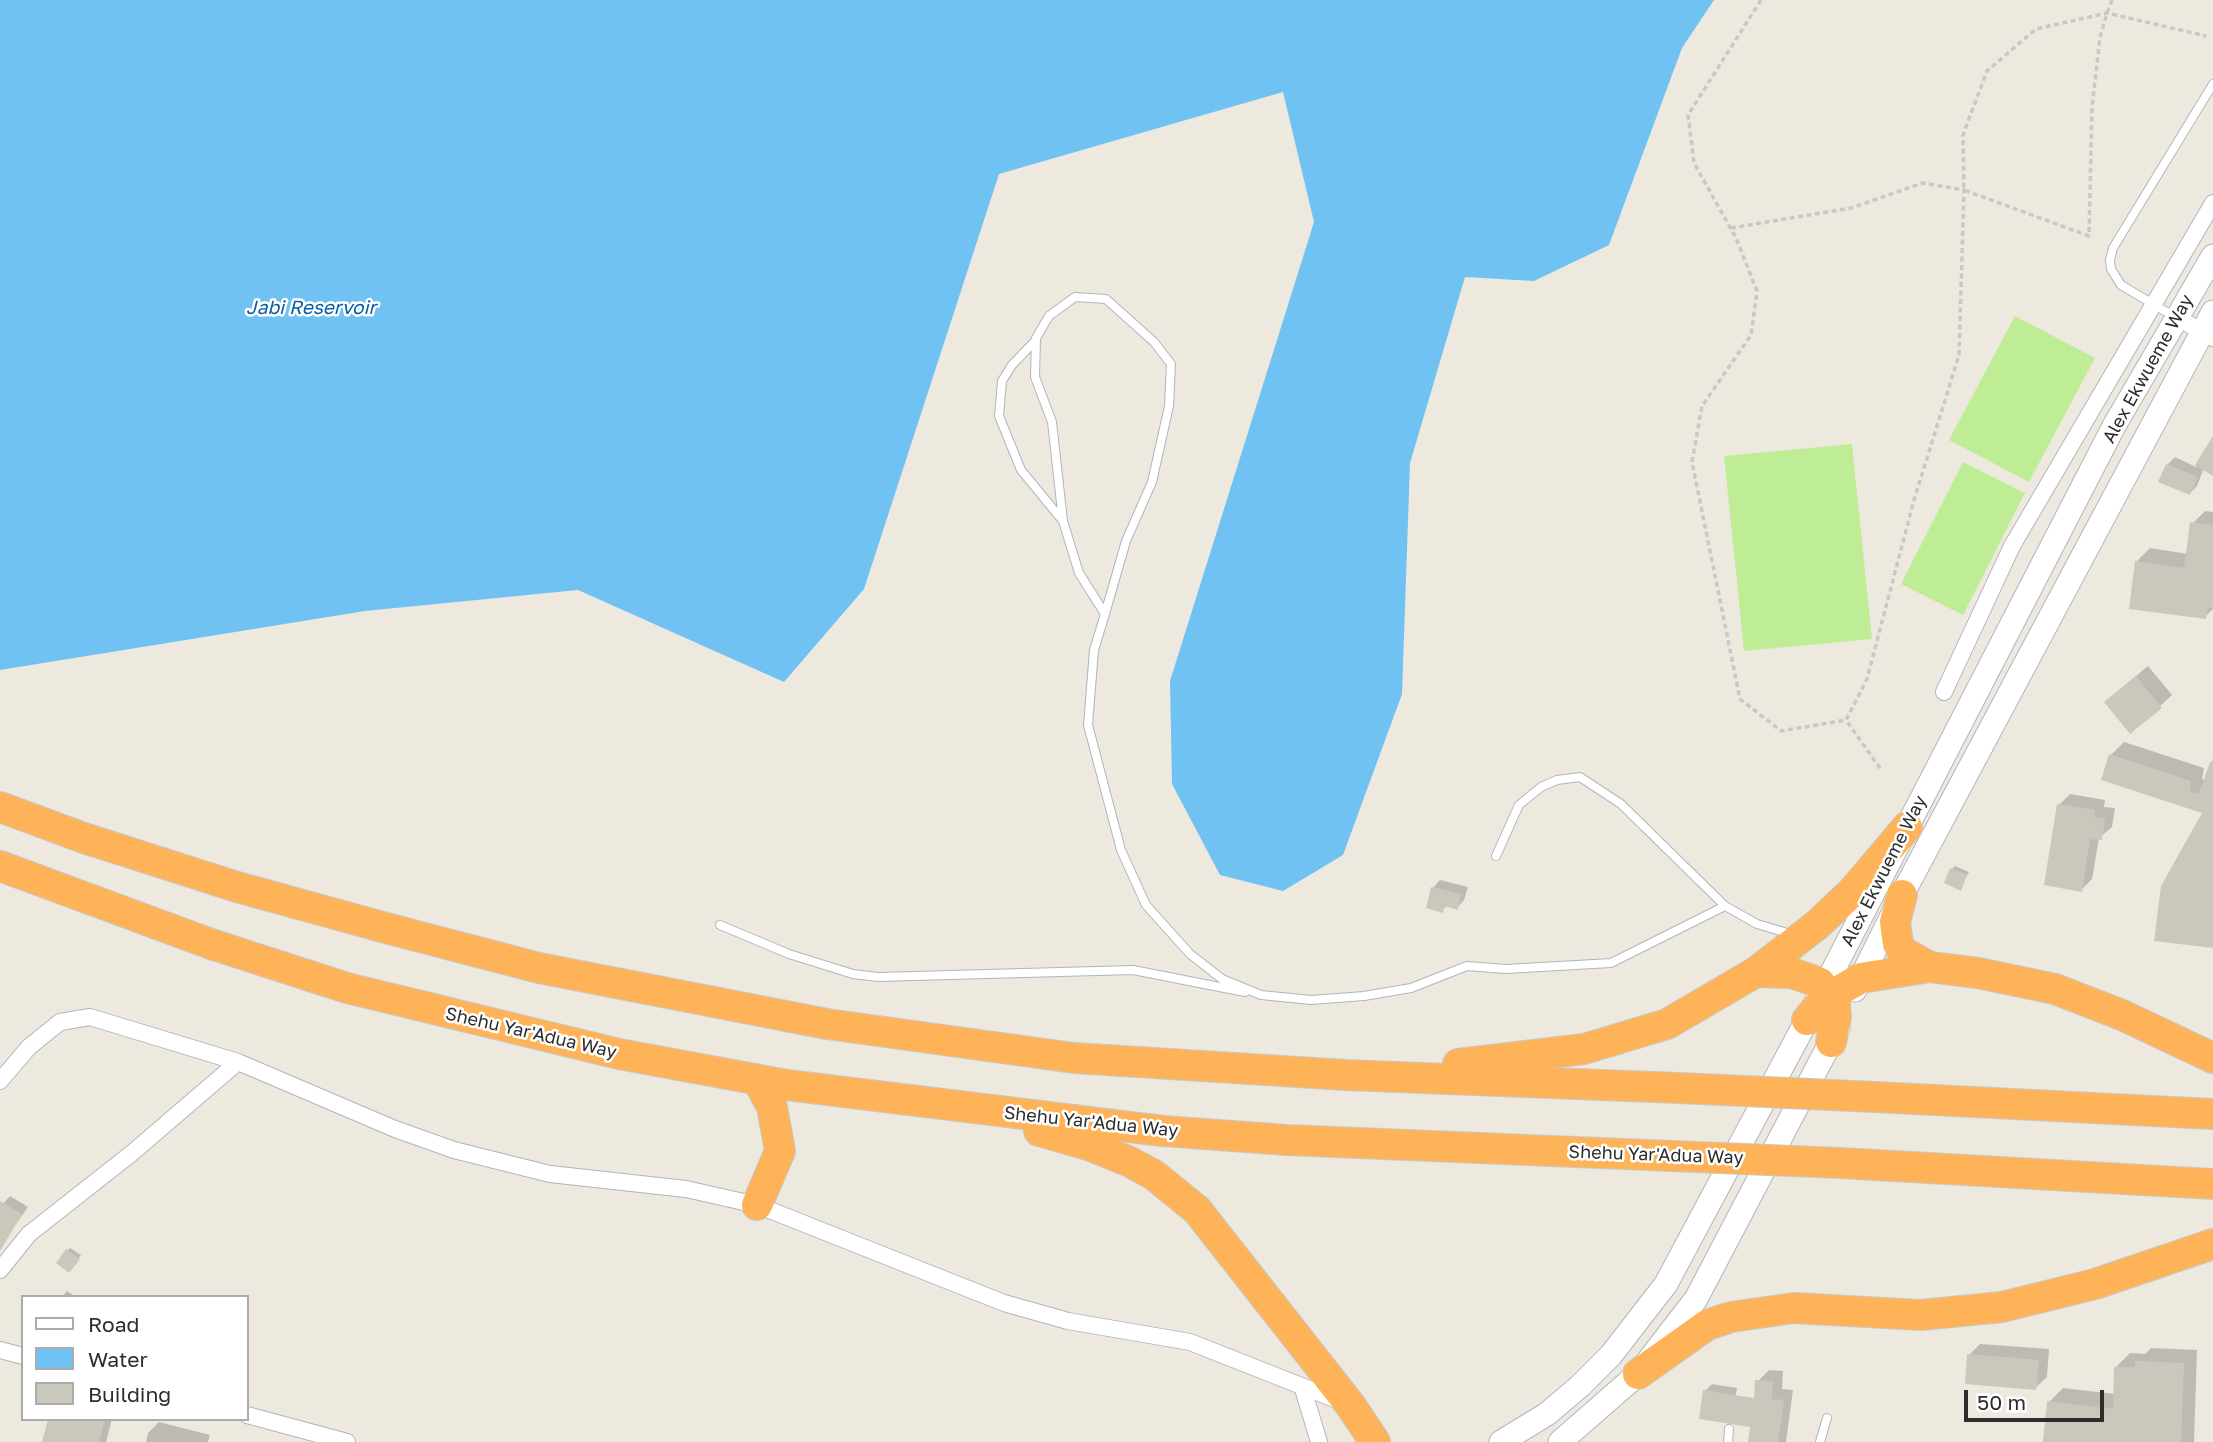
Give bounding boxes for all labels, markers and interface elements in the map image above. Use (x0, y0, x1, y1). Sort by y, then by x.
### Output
street label: Alex Ekwueme Way (2098, 291, 2198, 447)
water label: Jabi Reservoir (246, 297, 376, 319)
street label: Alex Ekwueme Way (1837, 792, 1931, 950)
street label: Shehu Yar'Adua Way (443, 1003, 619, 1063)
street label: Shehu Yar'Adua Way (1003, 1102, 1179, 1142)
street label: Shehu Yar'Adua Way (1568, 1141, 1744, 1169)
legend (21, 1295, 248, 1421)
text: Road (88, 1311, 139, 1337)
text: Water (88, 1346, 148, 1372)
scale bar (1968, 1376, 2108, 1420)
text: Building (88, 1381, 171, 1407)
text: 50 m (1977, 1389, 2026, 1415)

